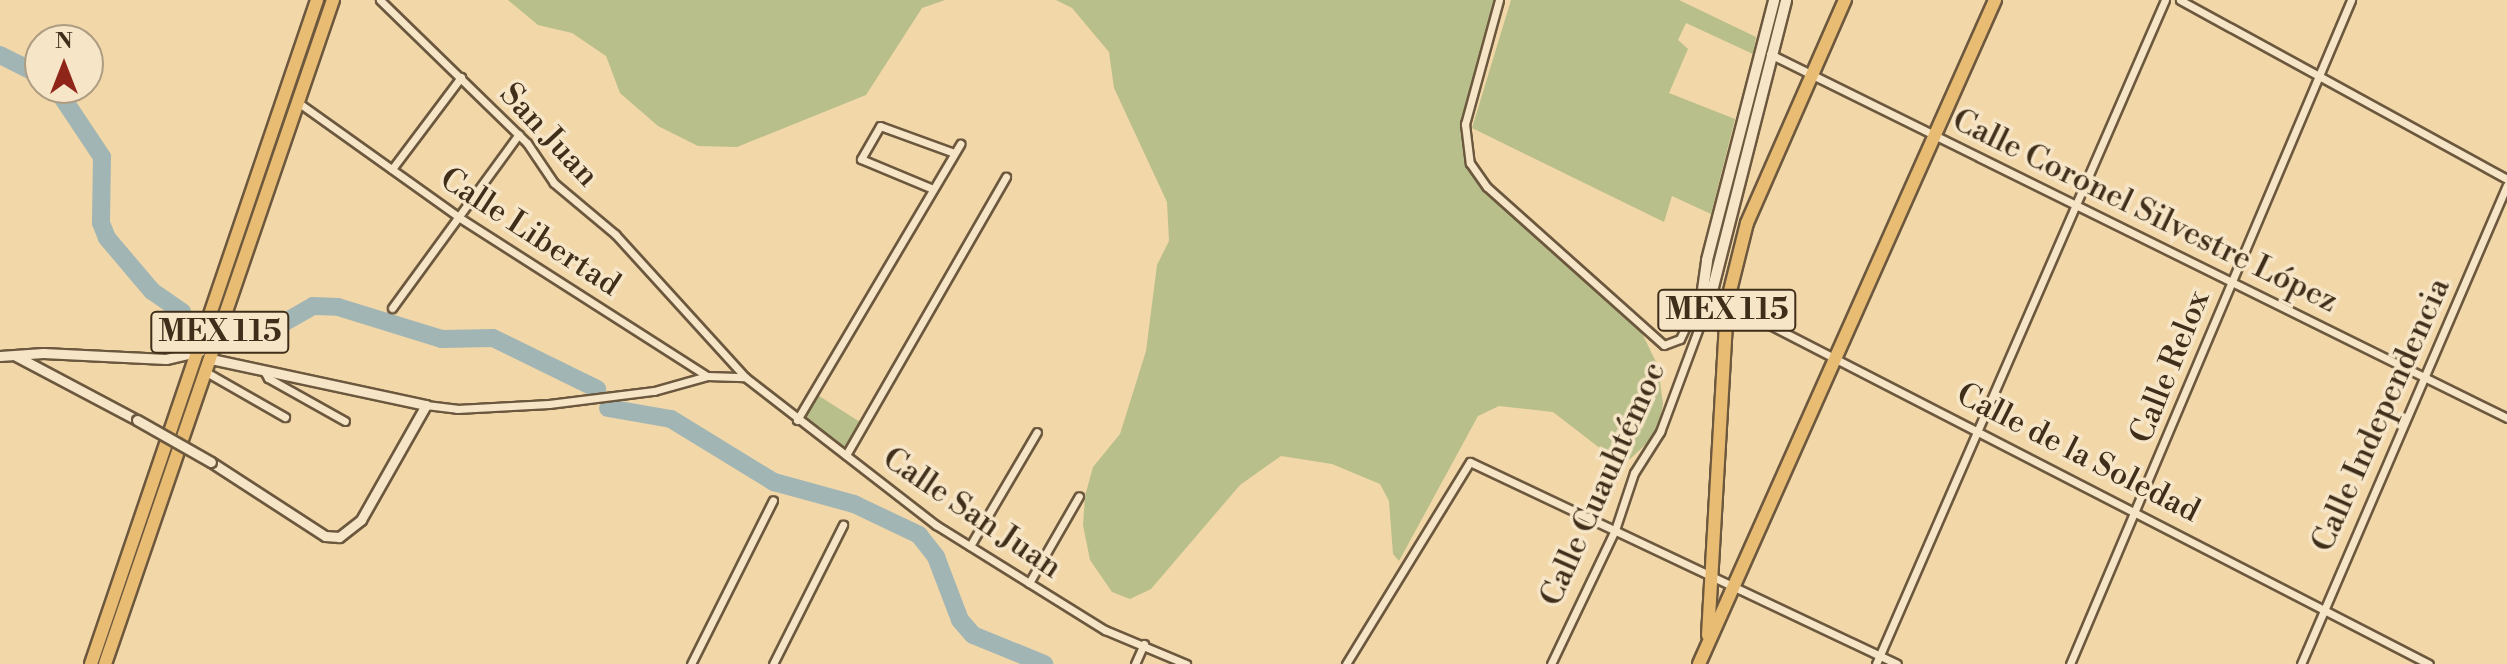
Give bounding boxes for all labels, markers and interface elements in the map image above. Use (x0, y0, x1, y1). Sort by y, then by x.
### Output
north arrow (24, 24, 104, 104)
text: N (55, 28, 73, 55)
street label: San Juan (492, 75, 606, 195)
street label: Calle Coronel Silvestre López (1946, 101, 2344, 321)
street label: Calle Libertad (433, 160, 627, 304)
street label: Calle Independencia (2303, 272, 2459, 558)
road number: MEX 115 (1657, 284, 1797, 336)
street label: Calle Relox (2122, 285, 2218, 449)
road number: MEX 115 (150, 306, 290, 358)
street label: Calle Cuauhtémoc (1532, 356, 1674, 612)
street label: Calle de la Soledad (1950, 375, 2206, 531)
street label: Calle San Juan (875, 439, 1069, 587)

